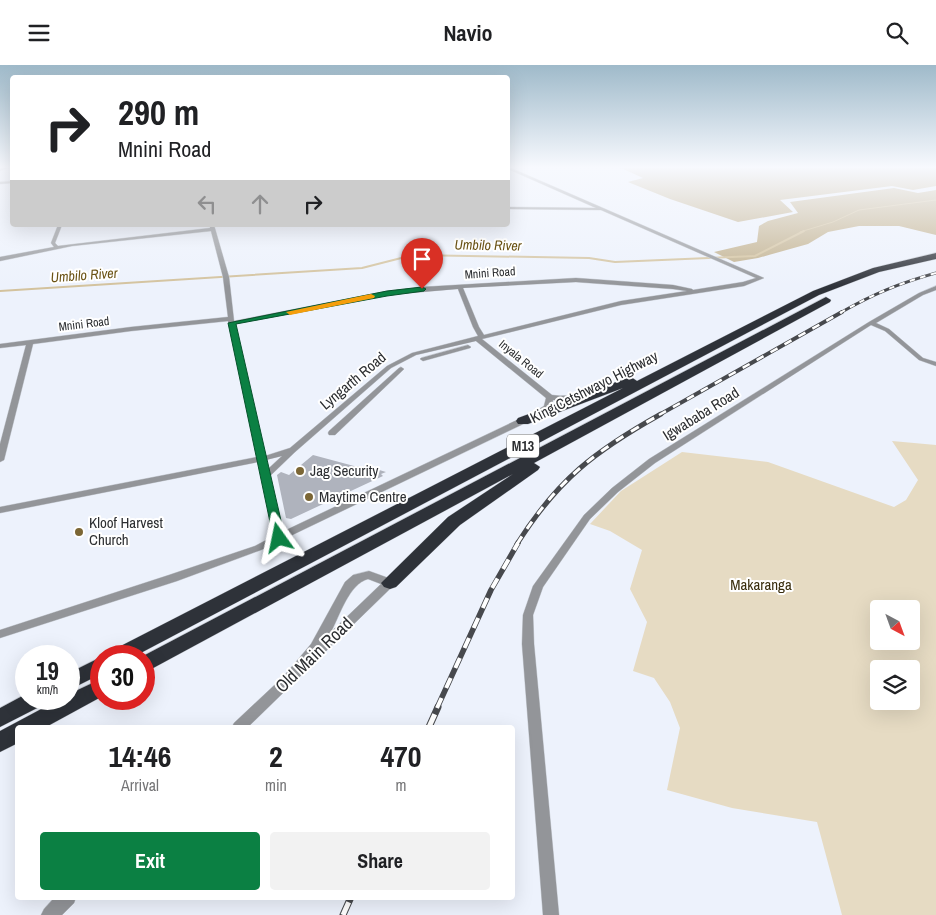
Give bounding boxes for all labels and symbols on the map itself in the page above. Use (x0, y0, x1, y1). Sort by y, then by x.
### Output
water label: Umbilo River (454, 235, 523, 255)
pin (401, 238, 443, 289)
street label: Mnini Road (464, 263, 516, 283)
water label: Umbilo River (50, 264, 119, 286)
street label: Mnini Road (58, 313, 110, 335)
street label: Inyala Road (496, 336, 546, 382)
street label: King Cetshwayo Highway (526, 345, 662, 428)
street label: Lyngarth Road (315, 347, 390, 414)
street label: Igwababa Road (659, 382, 743, 445)
road number: M13 (507, 435, 539, 457)
place label: Jag Security (310, 460, 379, 481)
marker: Jag Security (294, 465, 306, 477)
place label: Maytime Centre (319, 486, 407, 507)
marker: Maytime Centre (303, 491, 315, 503)
position arrow (252, 511, 304, 563)
place label: Kloof Harvest Church (89, 512, 163, 550)
marker: Kloof Harvest Church (73, 526, 85, 538)
park label: Makaranga (730, 574, 792, 595)
north arrow (870, 600, 920, 650)
street label: Old Main Road (269, 611, 358, 698)
speed limit sign: 30 (90, 645, 155, 710)

